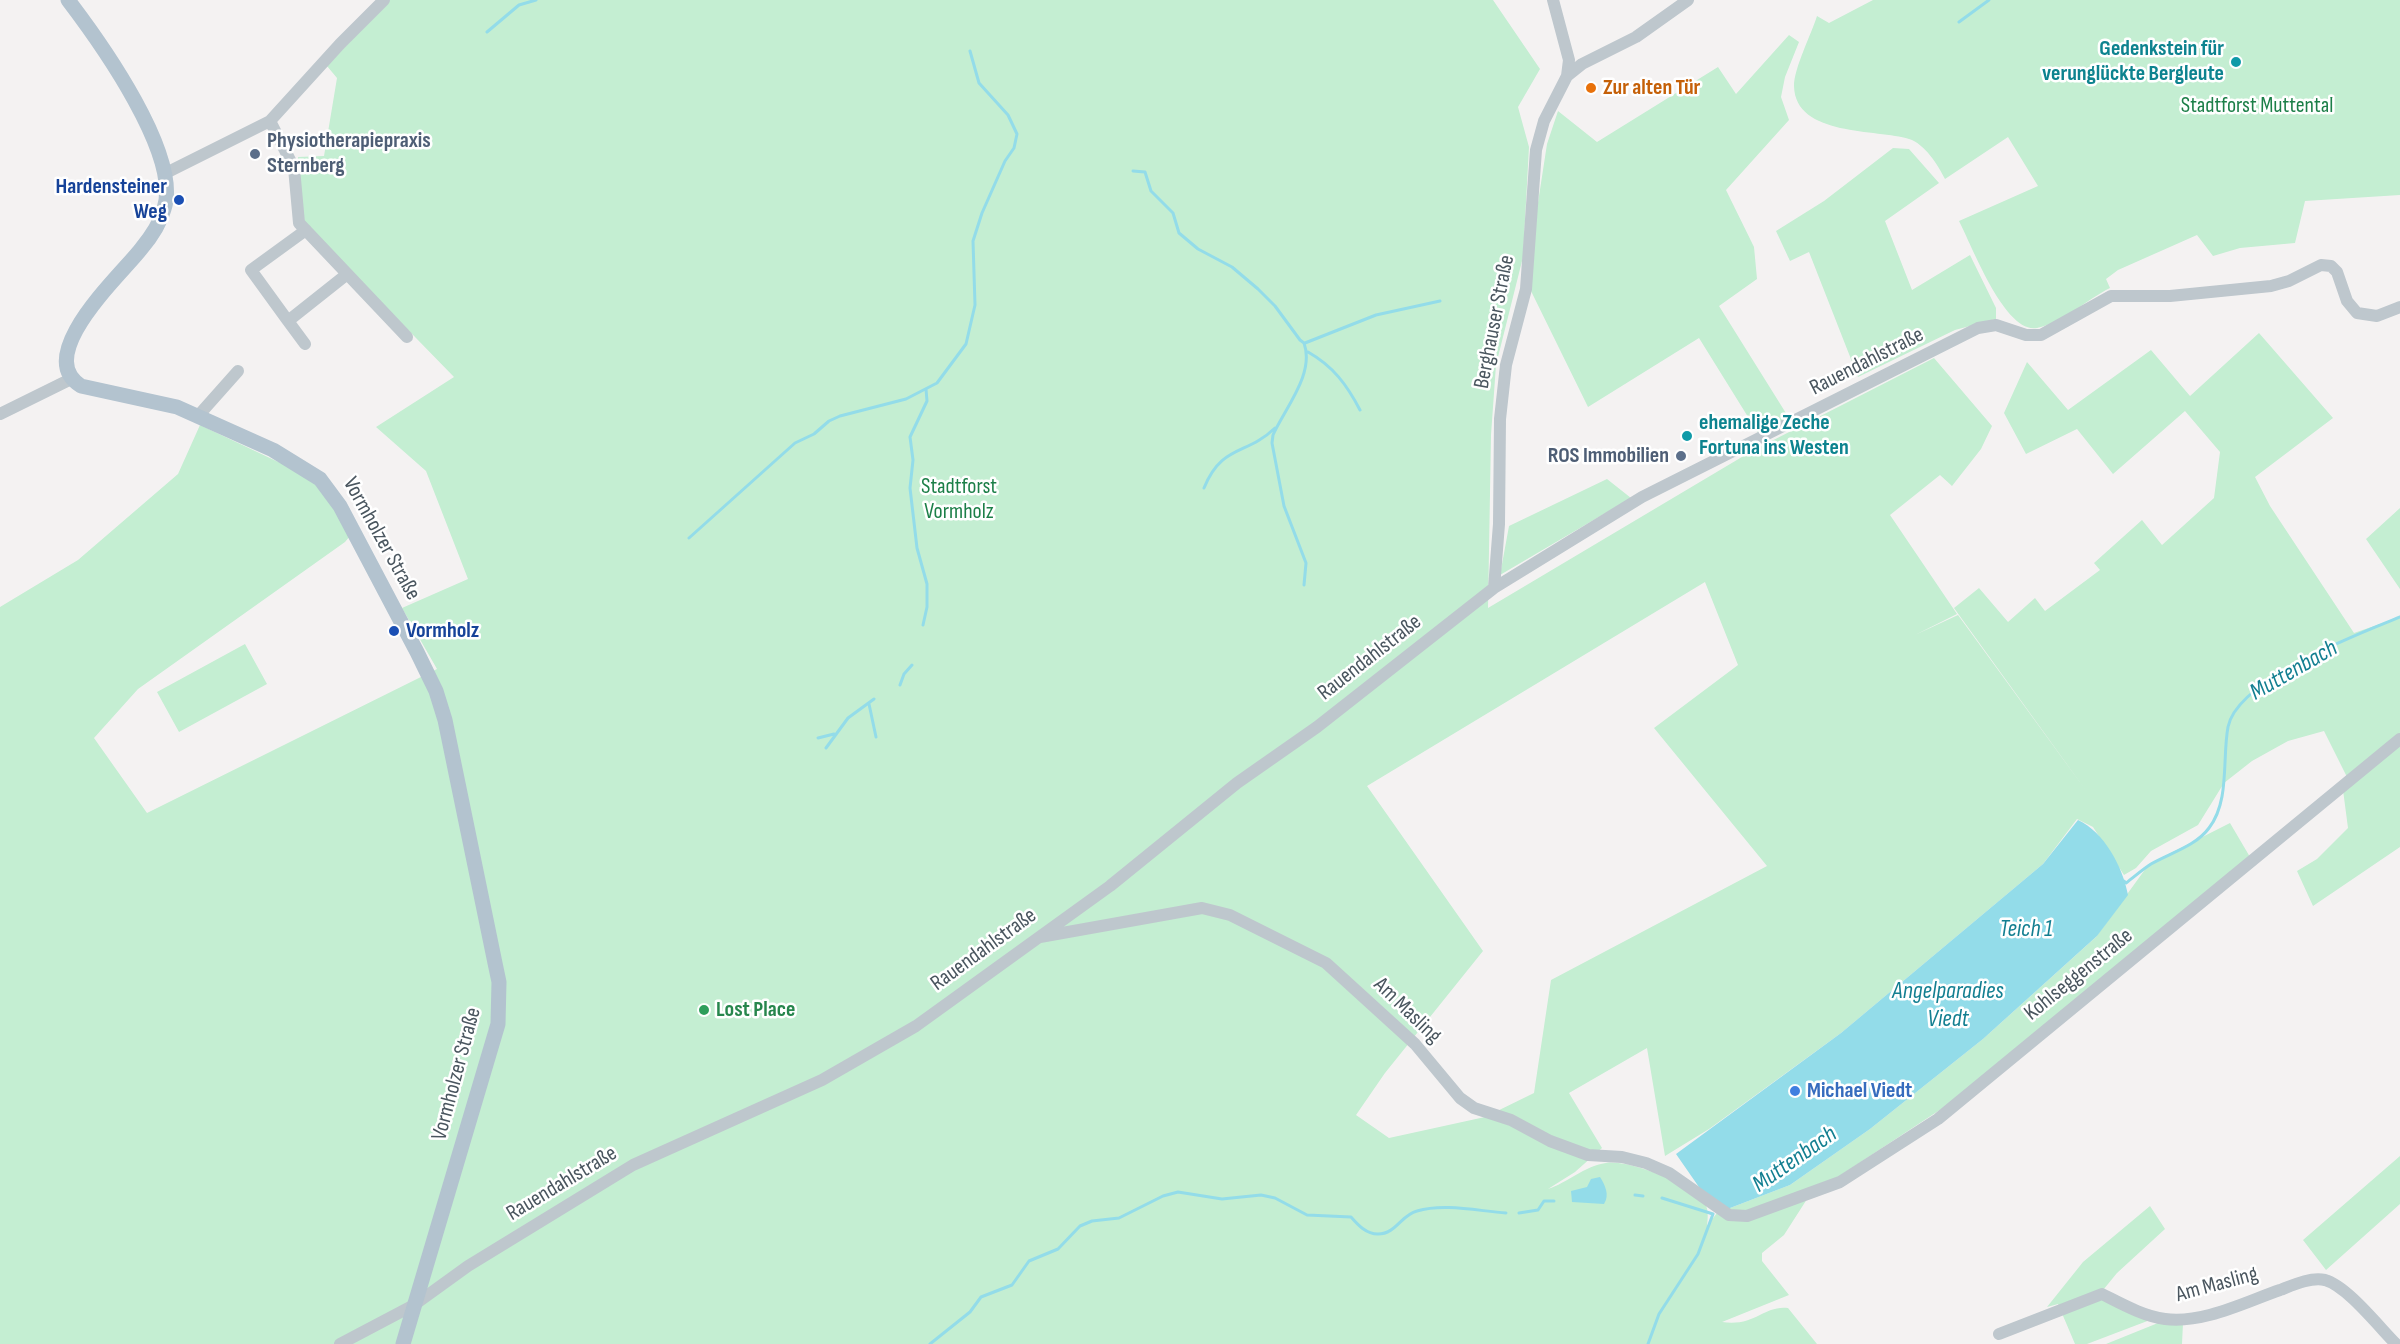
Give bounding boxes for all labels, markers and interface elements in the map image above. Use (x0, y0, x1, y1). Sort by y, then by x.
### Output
place label: Gedenkstein für verunglückte Bergleute (2042, 36, 2224, 88)
marker: Gedenkstein für verunglückte Bergleute (2229, 55, 2243, 69)
place label: Zur alten Tür (1603, 75, 1700, 101)
marker: Zur alten Tür (1584, 81, 1598, 95)
park label: Stadtforst Muttental (2181, 93, 2333, 119)
place label: Physiotherapiepraxis Sternberg (267, 128, 431, 180)
marker: Physiotherapiepraxis Sternberg (248, 147, 262, 161)
place label: Hardensteiner Weg (56, 174, 167, 226)
marker: Hardensteiner Weg (172, 193, 186, 207)
street label: Berghauser Straße (1469, 253, 1521, 391)
street label: Rauendahlstraße (1806, 322, 1928, 402)
place label: ehemalige Zeche Fortuna ins Westen (1699, 410, 1849, 462)
marker: ehemalige Zeche Fortuna ins Westen (1680, 429, 1694, 443)
place label: ROS Immobilien (1548, 443, 1669, 469)
marker: ROS Immobilien (1674, 449, 1688, 463)
street label: Vormholzer Straße (336, 473, 426, 605)
park label: Stadtforst Vormholz (921, 474, 997, 526)
street label: Rauendahlstraße (1313, 609, 1427, 707)
place label: Vormholz (406, 618, 479, 644)
marker: Vormholz (387, 624, 401, 638)
water label: Muttenbach (2245, 634, 2343, 708)
street label: Rauendahlstraße (926, 903, 1042, 997)
water label: Teich 1 (1999, 916, 2053, 944)
street label: Kohlseggenstraße (2019, 923, 2139, 1027)
street label: Am Masling (1368, 972, 1446, 1050)
water label: Angelparadies Viedt (1892, 978, 2004, 1034)
place label: Lost Place (716, 997, 795, 1023)
marker: Lost Place (697, 1003, 711, 1017)
street label: Vormholzer Straße (427, 1005, 487, 1143)
place label: Michael Viedt (1807, 1078, 1912, 1104)
marker: Michael Viedt (1788, 1084, 1802, 1098)
water label: Muttenbach (1747, 1121, 1843, 1199)
street label: Rauendahlstraße (502, 1141, 622, 1227)
street label: Am Masling (2173, 1261, 2261, 1309)

